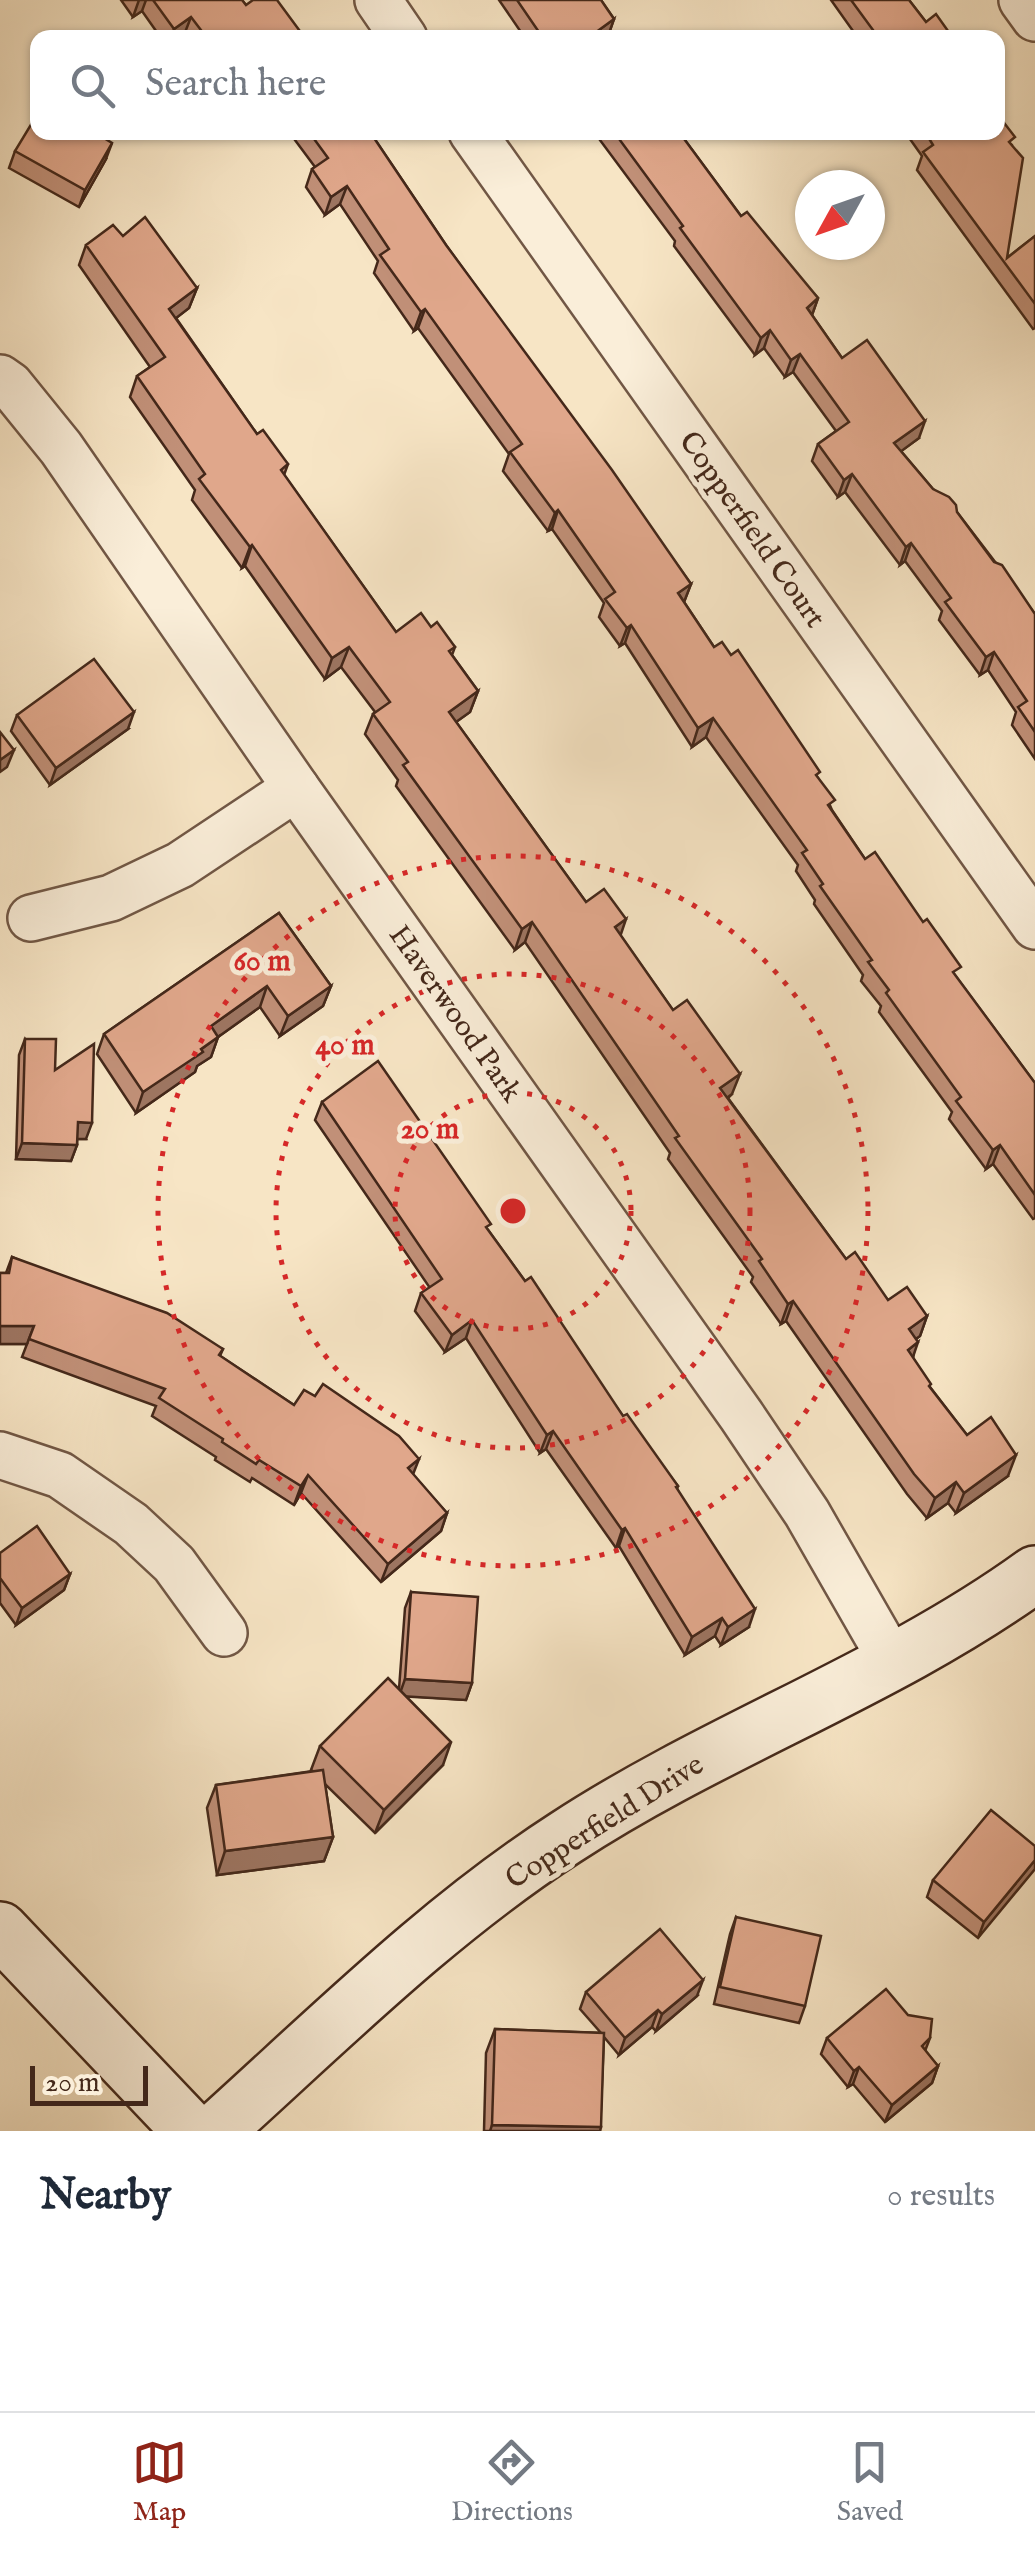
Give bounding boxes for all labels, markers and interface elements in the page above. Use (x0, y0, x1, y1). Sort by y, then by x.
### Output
search box (30, 30, 1005, 140)
icon: search (65, 58, 120, 113)
text: Search here (145, 61, 326, 109)
north arrow (795, 170, 885, 260)
street label: Copperfield Court (669, 425, 833, 636)
street label: Haverwood Park (379, 918, 530, 1111)
text: 60 m (233, 943, 291, 981)
text: 40 m (315, 1027, 375, 1065)
text: 20 m (401, 1111, 459, 1149)
centre of rings (495, 1193, 531, 1229)
street label: Copperfield Drive (499, 1747, 711, 1899)
scale bar (30, 2061, 148, 2106)
text: 20 m (45, 2066, 100, 2101)
text: Nearby (40, 2170, 171, 2223)
text: 0 results (887, 2176, 995, 2217)
tab: Map (132, 2435, 187, 2530)
tab: Directions (451, 2435, 573, 2530)
tab: Saved (837, 2435, 903, 2530)

